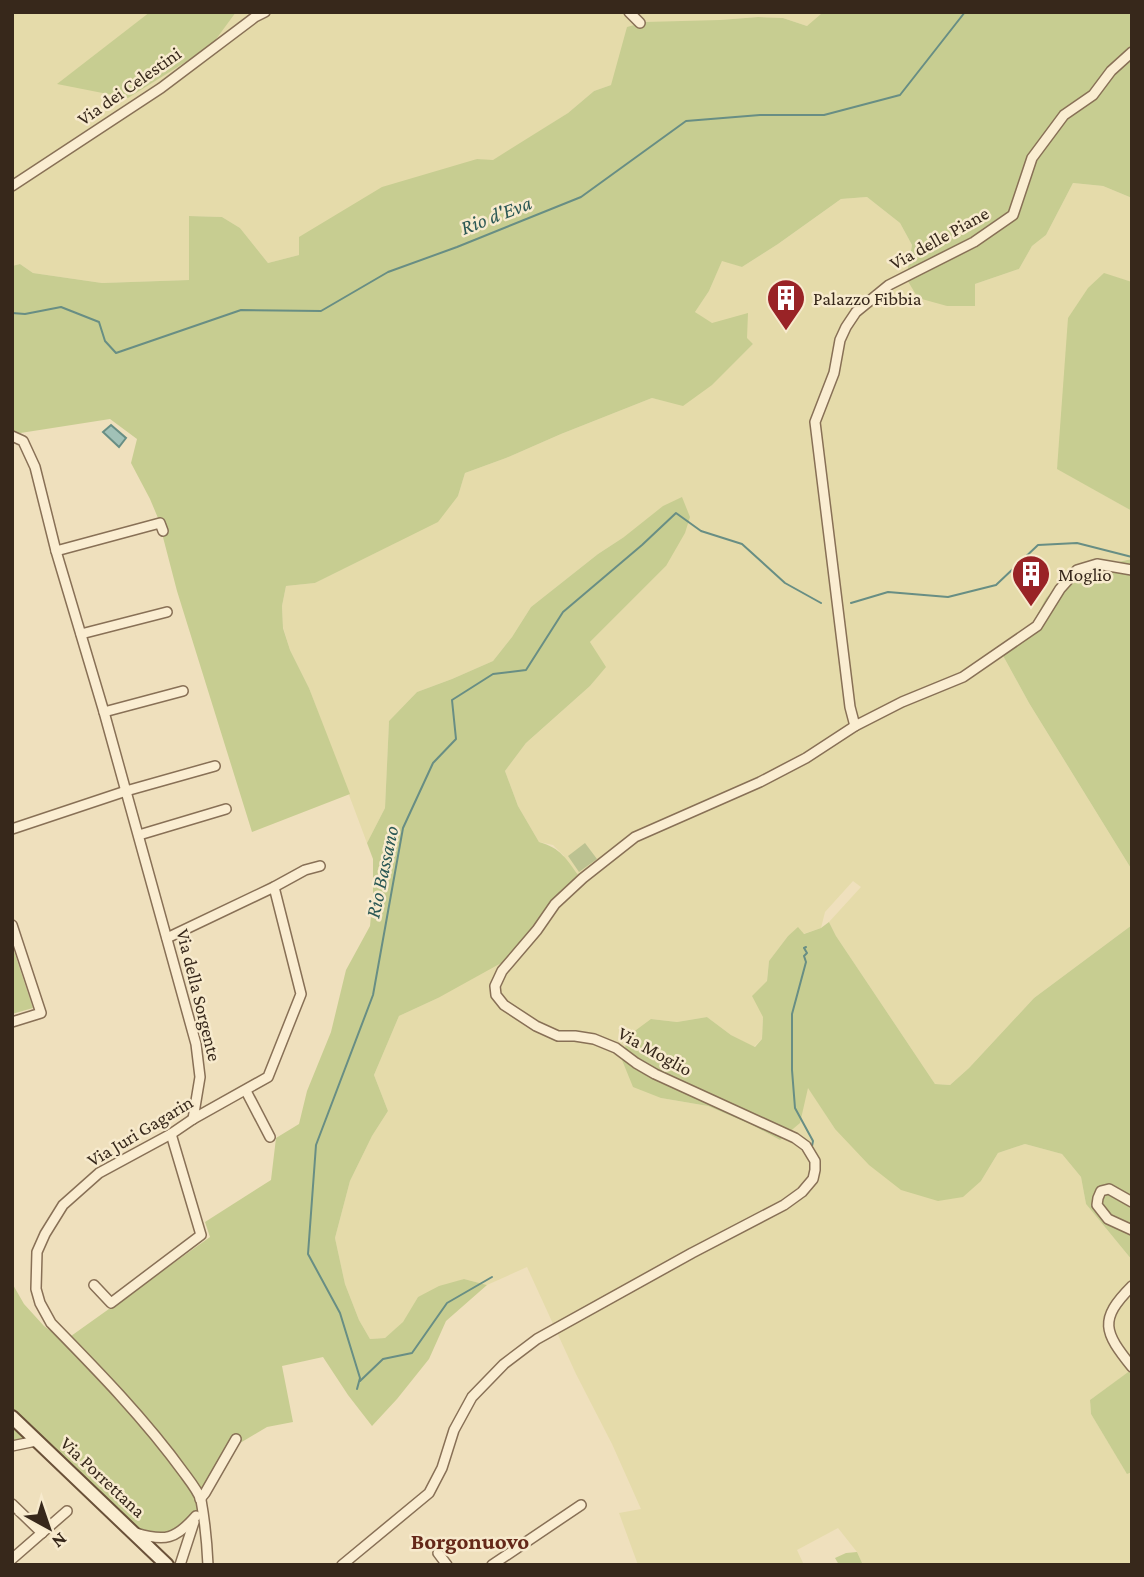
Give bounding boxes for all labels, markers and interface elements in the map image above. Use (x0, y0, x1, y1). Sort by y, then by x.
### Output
street label: Via dei Celestini (73, 43, 185, 129)
water label: Rio d'Eva (457, 190, 535, 240)
street label: Via delle Piane (886, 202, 992, 274)
building icon: Palazzo Fibbia (765, 277, 807, 332)
place label: Palazzo Fibbia (813, 288, 922, 309)
building icon: Moglio (1010, 553, 1052, 608)
place label: Moglio (1058, 564, 1112, 585)
water label: Rio Bassano (361, 824, 404, 920)
street label: Via della Sorgente (172, 927, 226, 1063)
street label: Via Moglio (614, 1022, 696, 1080)
street label: Via Juri Gagarin (83, 1091, 197, 1171)
street label: Via Porrettana (56, 1432, 150, 1522)
north arrow (14, 1493, 84, 1563)
text: N (48, 1528, 71, 1553)
district label: Borgonuovo (411, 1528, 529, 1554)

